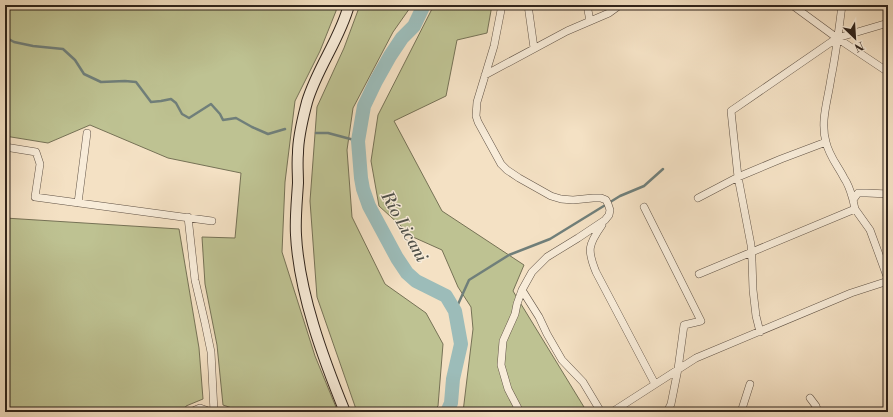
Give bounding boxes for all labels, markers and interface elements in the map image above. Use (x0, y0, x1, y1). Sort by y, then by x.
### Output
north arrow (835, 18, 875, 58)
text: N (852, 38, 866, 54)
water label: Río Licani (375, 187, 433, 267)

